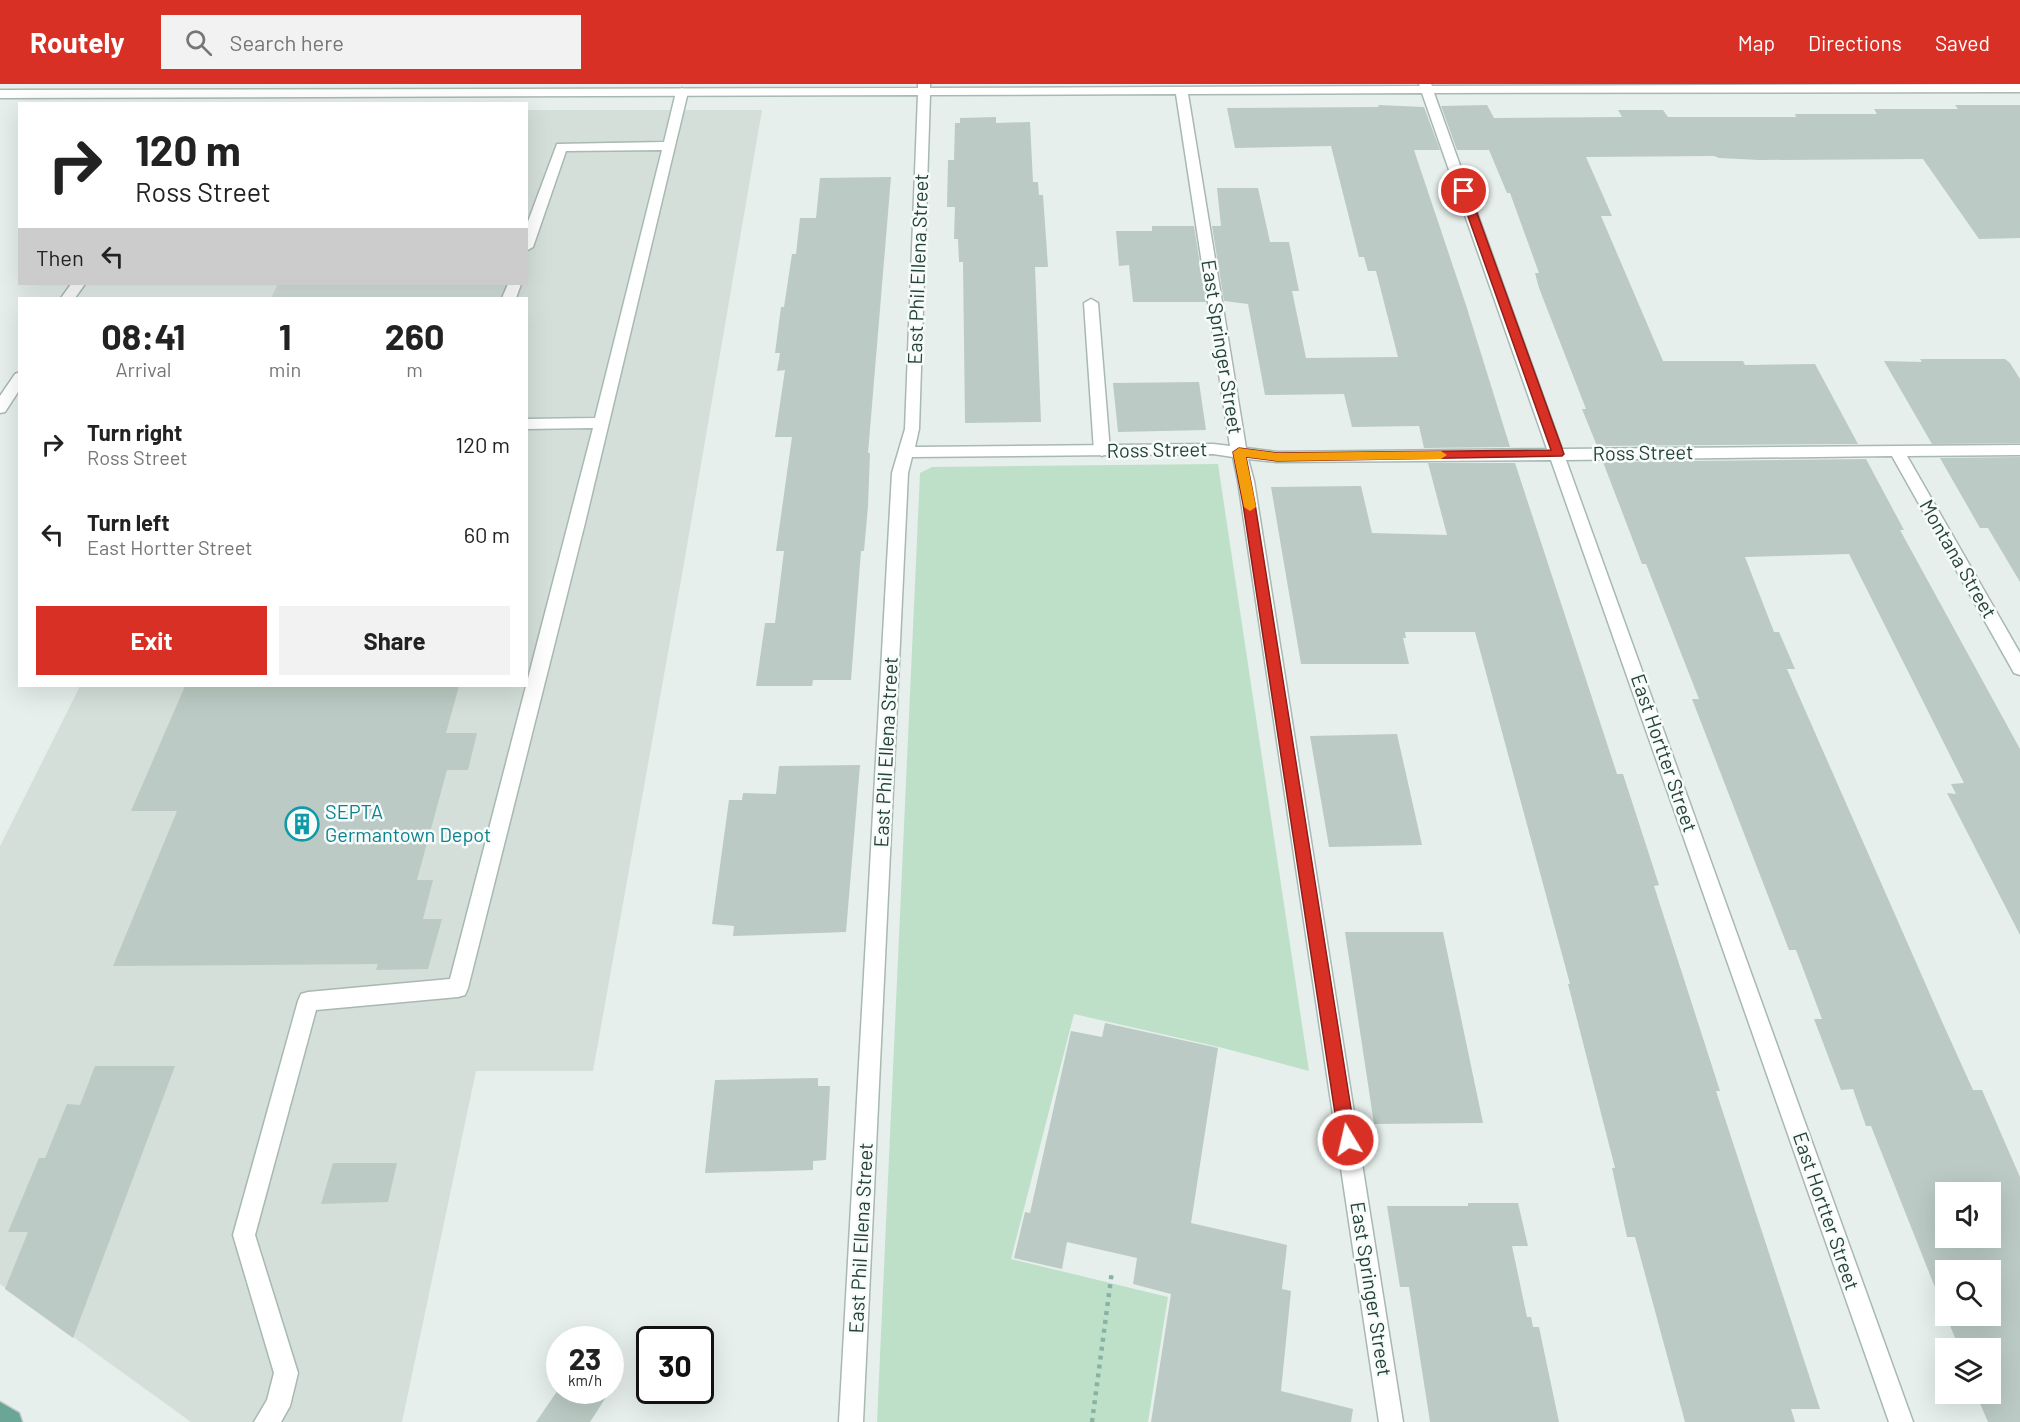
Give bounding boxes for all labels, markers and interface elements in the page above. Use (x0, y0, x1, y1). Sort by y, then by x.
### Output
search box (161, 15, 581, 69)
text: Routely (30, 25, 125, 59)
icon: search (182, 26, 215, 59)
text: Search here (230, 29, 344, 55)
text: Map (1738, 30, 1775, 55)
text: Directions (1808, 30, 1902, 55)
text: Saved (1935, 30, 1990, 55)
text: 120 m (135, 124, 241, 174)
icon: right (36, 126, 114, 204)
pin (1438, 165, 1489, 216)
street label: East Phil Ellena Street (902, 173, 932, 365)
icon: arrive (1447, 174, 1480, 207)
text: Ross Street (135, 175, 271, 207)
icon: left (96, 240, 129, 273)
text: Then (36, 244, 84, 270)
street label: East Springer Street (1197, 258, 1249, 436)
text: 08:41 (101, 314, 186, 357)
text: 1 (279, 314, 291, 357)
text: 260 (385, 314, 445, 357)
text: Arrival (115, 357, 171, 381)
text: min (269, 357, 301, 381)
text: m (406, 357, 423, 381)
text: Turn right (87, 419, 182, 445)
icon: right (36, 428, 69, 461)
text: 120 m (455, 431, 510, 457)
street label: Ross Street (1106, 436, 1207, 462)
street label: Ross Street (1592, 439, 1693, 465)
text: Ross Street (87, 445, 188, 469)
street label: Montana Street (1915, 495, 2003, 622)
text: Turn left (87, 509, 170, 535)
icon: left (36, 518, 69, 551)
text: 60 m (464, 521, 510, 547)
text: East Hortter Street (87, 535, 253, 559)
button: Exit (36, 606, 267, 675)
button: Share (279, 606, 510, 675)
street label: East Phil Ellena Street (868, 656, 902, 848)
street label: East Hortter Street (1627, 671, 1703, 835)
place label: SEPTA Germantown Depot (325, 799, 491, 846)
building icon: SEPTA Germantown Depot (284, 806, 320, 842)
position arrow (1316, 1108, 1380, 1172)
street label: East Hortter Street (1789, 1129, 1865, 1293)
street label: East Phil Ellena Street (843, 1142, 877, 1334)
map controls (1935, 1182, 2001, 1404)
button: sound (1935, 1182, 2001, 1248)
street label: East Springer Street (1346, 1200, 1398, 1378)
button: search (1935, 1260, 2001, 1326)
speed limit sign: 30 (636, 1326, 714, 1404)
button: layers (1935, 1338, 2001, 1404)
text: 23 (569, 1340, 601, 1376)
text: km/h (568, 1371, 602, 1389)

